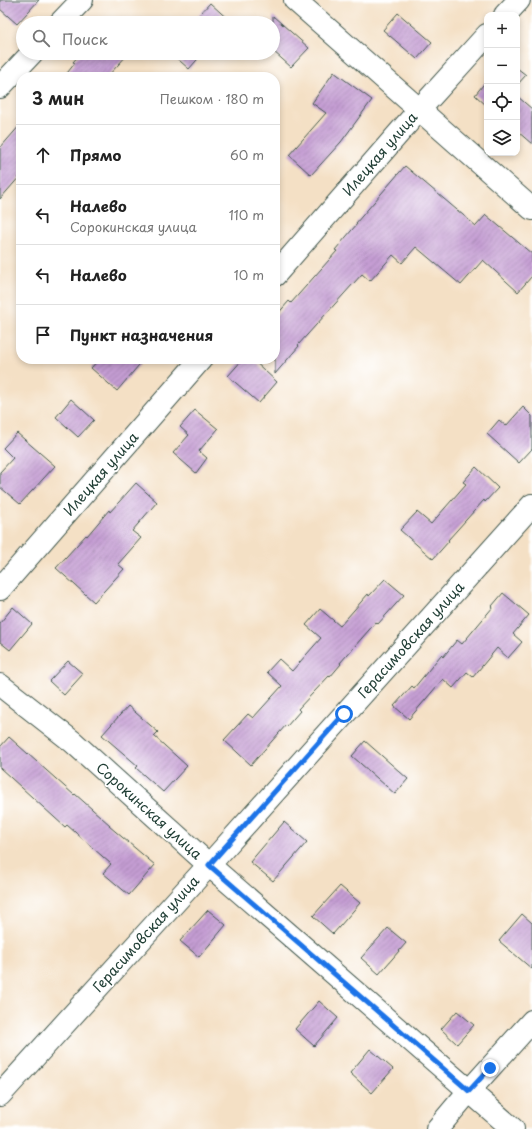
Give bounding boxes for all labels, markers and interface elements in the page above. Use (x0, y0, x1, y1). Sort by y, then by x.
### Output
map controls (484, 12, 520, 156)
button: + (484, 12, 520, 48)
search box (16, 16, 280, 60)
icon: search (30, 27, 52, 49)
text: Поиск (62, 27, 108, 50)
button: − (484, 48, 520, 84)
button: locate (484, 84, 520, 120)
text: 3 мин (32, 85, 84, 111)
text: Пешком · 180 m (160, 89, 264, 108)
street label: Илецкая улица (337, 107, 422, 200)
button: layers (484, 120, 520, 156)
text: Прямо (70, 143, 121, 166)
icon: ahead (32, 144, 54, 166)
text: 60 m (230, 145, 264, 164)
text: Налево (70, 194, 127, 217)
icon: left (32, 204, 54, 226)
text: 110 m (229, 205, 264, 224)
text: Сорокинская улица (70, 217, 197, 236)
text: Налево (70, 263, 127, 286)
icon: left (32, 264, 54, 286)
text: 10 m (234, 265, 264, 284)
text: Пункт назначения (70, 323, 213, 346)
icon: arrive (32, 324, 54, 346)
street label: Илецкая улица (58, 427, 143, 520)
street label: Герасимовская улица (352, 577, 469, 703)
route start (335, 705, 353, 723)
street label: Сорокинская улица (92, 757, 207, 864)
street label: Герасимовская улица (87, 871, 204, 997)
route end (481, 1059, 499, 1077)

